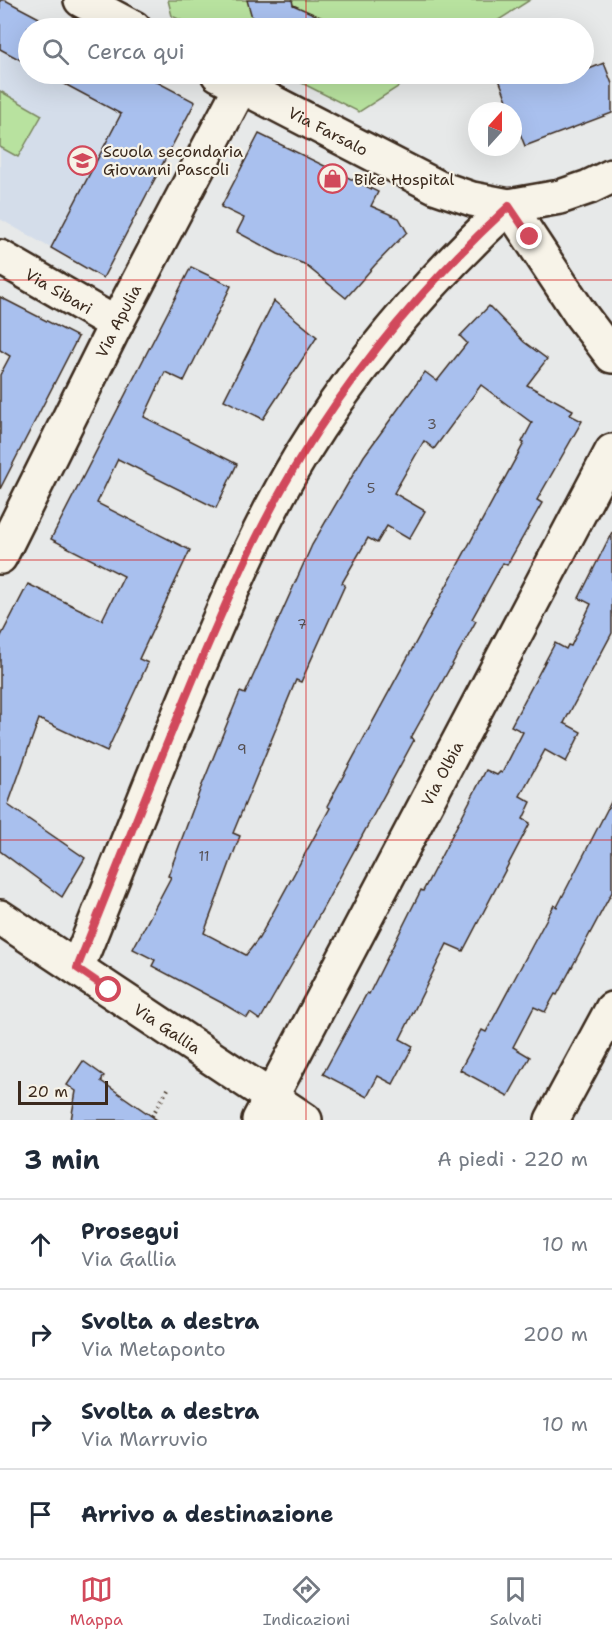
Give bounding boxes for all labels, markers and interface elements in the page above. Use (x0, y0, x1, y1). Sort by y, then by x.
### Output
search box (18, 18, 594, 84)
icon: search (39, 35, 72, 68)
text: Cerca qui (87, 37, 185, 66)
street label: Via Farsalo (284, 102, 372, 161)
north arrow (468, 102, 522, 156)
place label: Scuola secondaria Giovanni Pascoli (103, 141, 243, 180)
school or university icon: Scuola secondaria Giovanni Pascoli (66, 144, 98, 176)
shop icon: Bike Hospital (317, 163, 349, 195)
place label: Bike Hospital (354, 169, 454, 190)
route end (516, 223, 542, 249)
street label: Via Sibari (21, 264, 96, 319)
street label: Via Apulia (91, 281, 146, 361)
house number: 3 (427, 415, 437, 433)
house number: 5 (367, 479, 375, 497)
house number: 7 (297, 615, 307, 633)
street label: Via Olbia (417, 737, 468, 810)
house number: 9 (237, 740, 247, 758)
house number: 11 (198, 847, 210, 865)
route start (95, 976, 121, 1002)
street label: Via Gallia (129, 999, 205, 1059)
scale bar (18, 1078, 108, 1106)
text: 20 m (27, 1081, 68, 1102)
text: 3 min (24, 1142, 100, 1177)
text: A piedi · 220 m (437, 1146, 588, 1172)
text: Prosegui (81, 1217, 179, 1246)
icon: ahead (24, 1228, 57, 1261)
text: 10 m (542, 1231, 588, 1257)
text: Via Gallia (81, 1246, 176, 1272)
text: Svolta a destra (81, 1307, 259, 1336)
icon: right (24, 1318, 57, 1351)
text: 200 m (523, 1321, 588, 1347)
text: Via Metaponto (81, 1336, 226, 1362)
text: Svolta a destra (81, 1397, 259, 1426)
icon: right (24, 1408, 57, 1441)
text: 10 m (542, 1411, 588, 1437)
text: Via Marruvio (81, 1426, 208, 1452)
icon: arrive (24, 1498, 57, 1531)
text: Arrivo a destinazione (81, 1500, 333, 1529)
tab: Mappa (70, 1573, 123, 1630)
tab: Indicazioni (263, 1573, 350, 1630)
tab: Salvati (490, 1573, 542, 1630)

